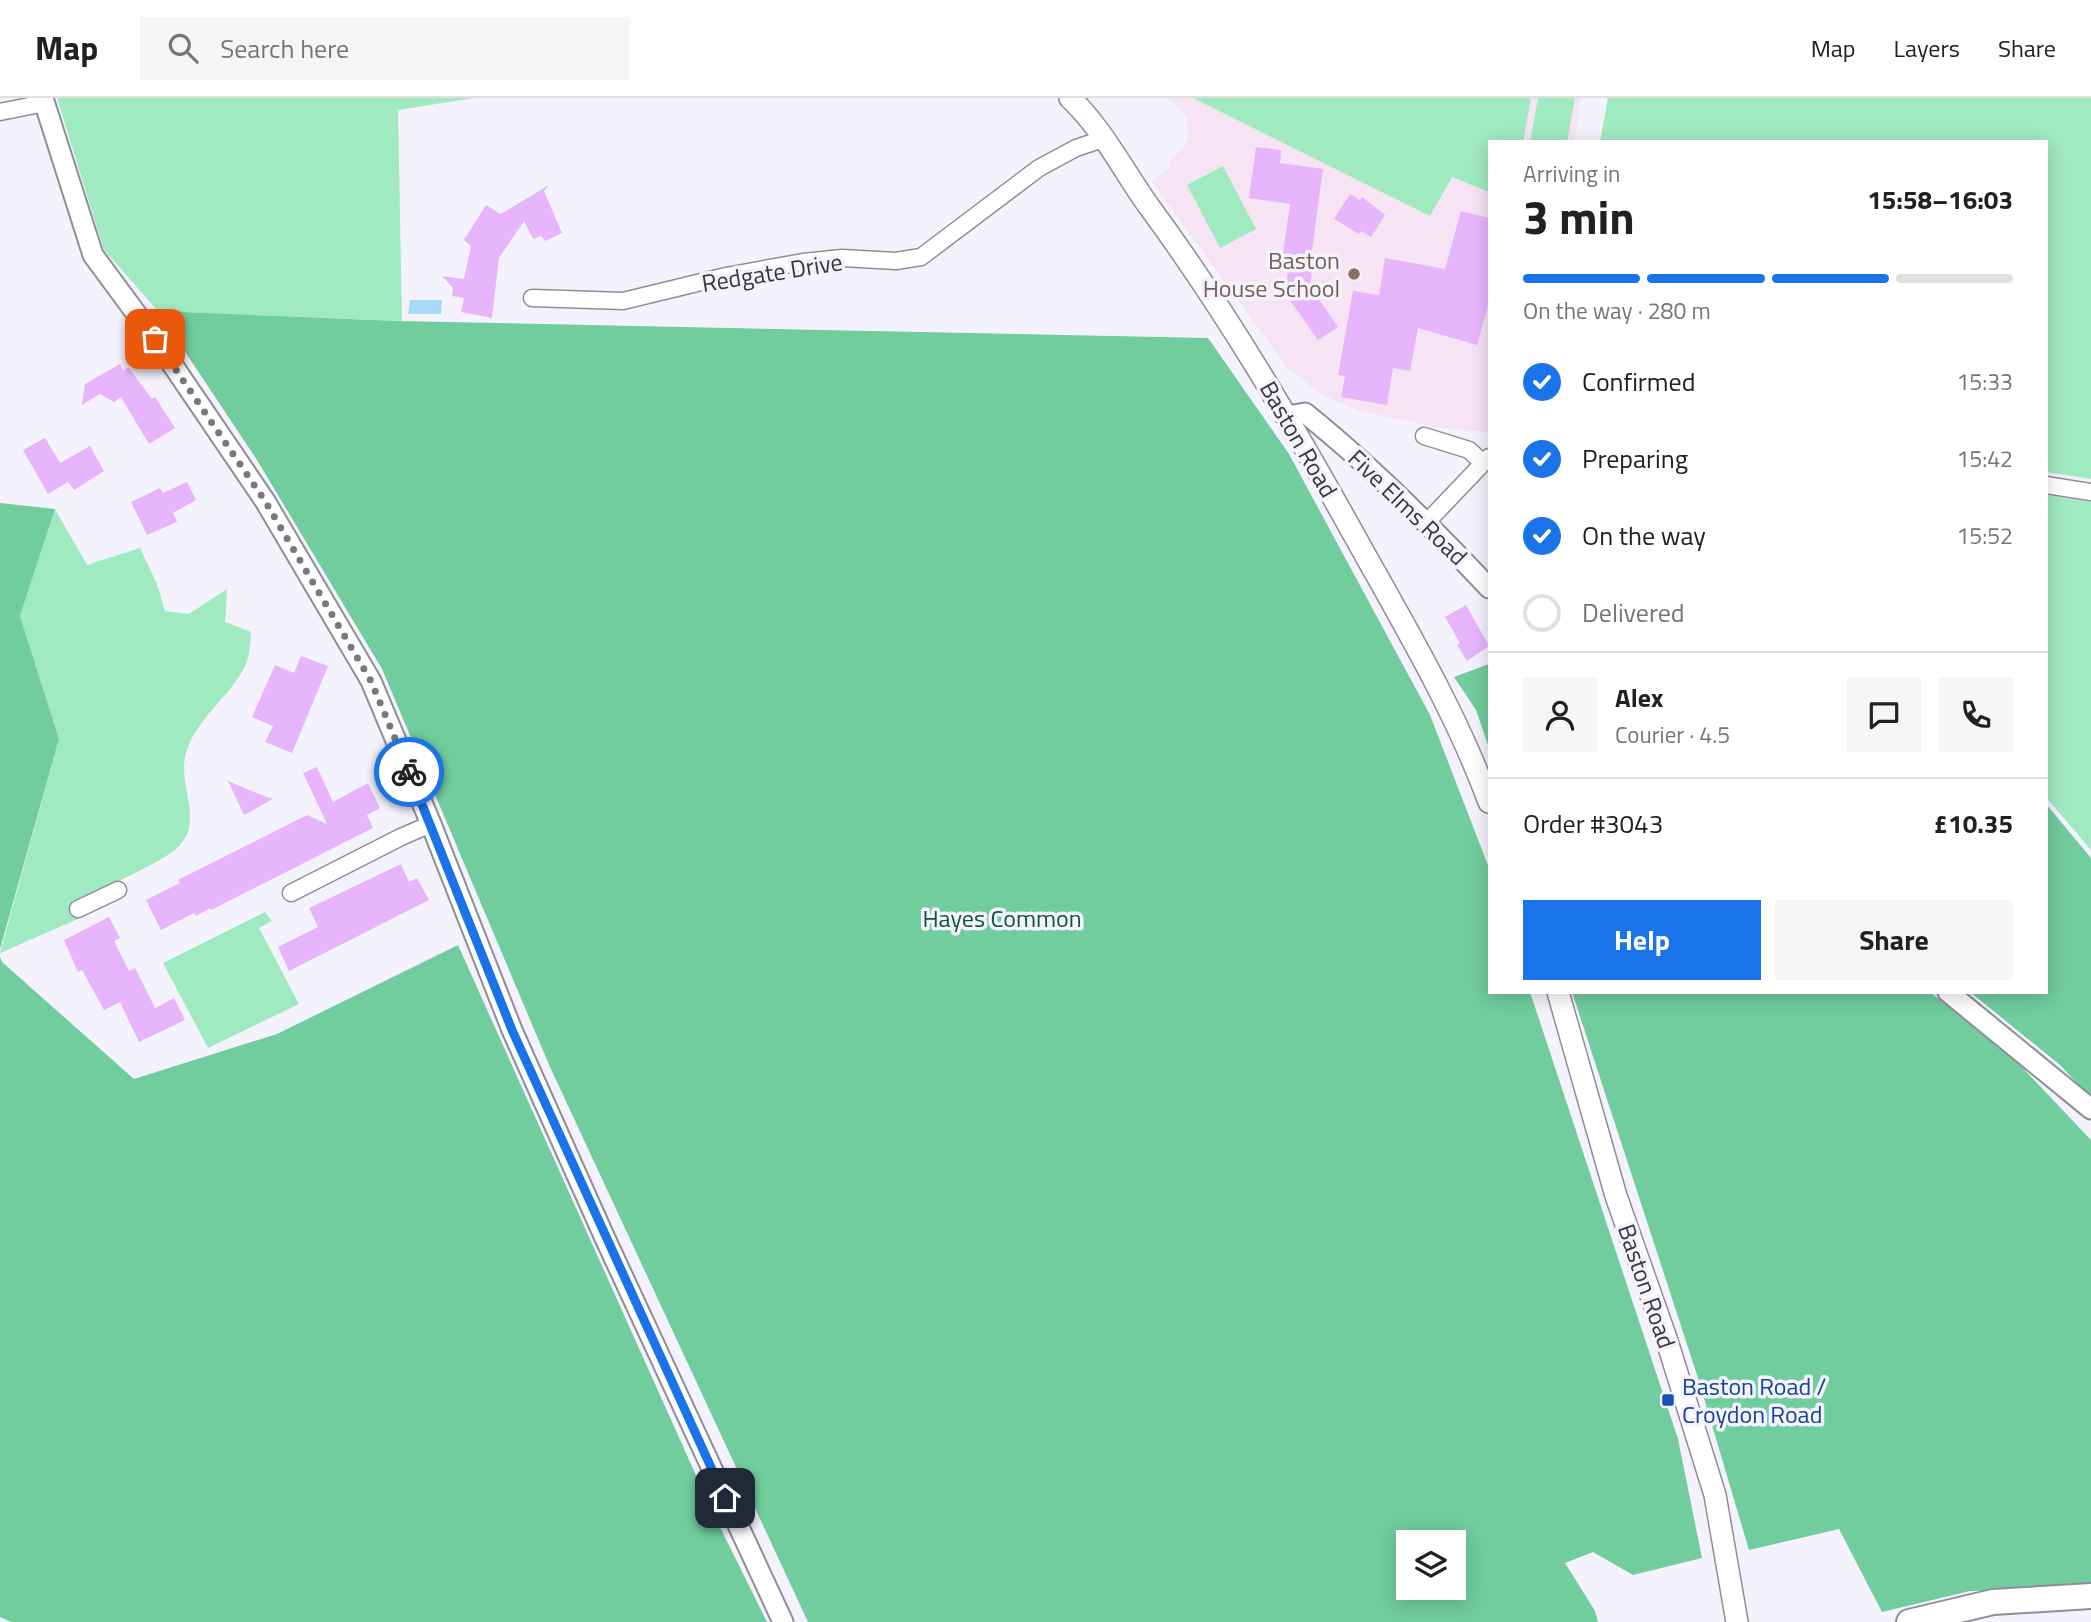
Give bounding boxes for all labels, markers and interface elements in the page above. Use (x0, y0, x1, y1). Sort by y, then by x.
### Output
search box (140, 17, 630, 80)
text: Map (35, 23, 98, 73)
icon: search (164, 29, 202, 67)
text: Search here (220, 29, 349, 68)
text: Map (1811, 30, 1856, 66)
text: Layers (1894, 30, 1960, 66)
text: Share (1998, 30, 2056, 66)
text: Arriving in (1523, 156, 1620, 191)
text: 15:58–16:03 (1867, 180, 2013, 219)
text: 3 min (1523, 182, 1635, 252)
place label: Baston House School (1203, 242, 1340, 306)
street label: Redgate Drive (699, 243, 845, 301)
marker: Baston House School (1346, 266, 1362, 282)
text: On the way · 280 m (1523, 293, 1711, 328)
pin (125, 309, 185, 369)
icon: bag (136, 320, 174, 358)
text: Confirmed (1582, 362, 1696, 401)
icon: check (1523, 363, 1561, 401)
text: 15:33 (1956, 364, 2013, 399)
street label: Baston Road (1251, 374, 1347, 504)
text: Preparing (1582, 439, 1688, 478)
icon: check (1523, 440, 1561, 478)
street label: Five Elms Road (1340, 441, 1476, 573)
text: 15:42 (1956, 441, 2013, 476)
text: On the way (1582, 516, 1706, 555)
icon: check (1523, 517, 1561, 555)
text: 15:52 (1956, 518, 2013, 553)
text: Delivered (1582, 593, 1685, 632)
button: person (1523, 678, 1597, 752)
text: Alex (1615, 678, 1663, 717)
button: chat (1847, 678, 1921, 752)
button: phone (1939, 678, 2013, 752)
text: Courier · 4.5 (1615, 717, 1730, 752)
courier (374, 737, 444, 807)
icon: bike (390, 753, 428, 791)
text: Order #3043 (1523, 804, 1663, 843)
text: £10.35 (1934, 804, 2013, 843)
park label: Hayes Common (922, 900, 1082, 936)
button: Help (1523, 900, 1761, 980)
button: Share (1775, 900, 2013, 980)
street label: Baston Road (1609, 1219, 1685, 1353)
place label: Baston Road / Croydon Road (1682, 1368, 1826, 1432)
marker: Baston Road / Croydon Road (1660, 1392, 1676, 1408)
pin (695, 1468, 755, 1528)
icon: home (706, 1479, 744, 1517)
map controls (1396, 1530, 1466, 1600)
button: layers (1396, 1530, 1466, 1600)

